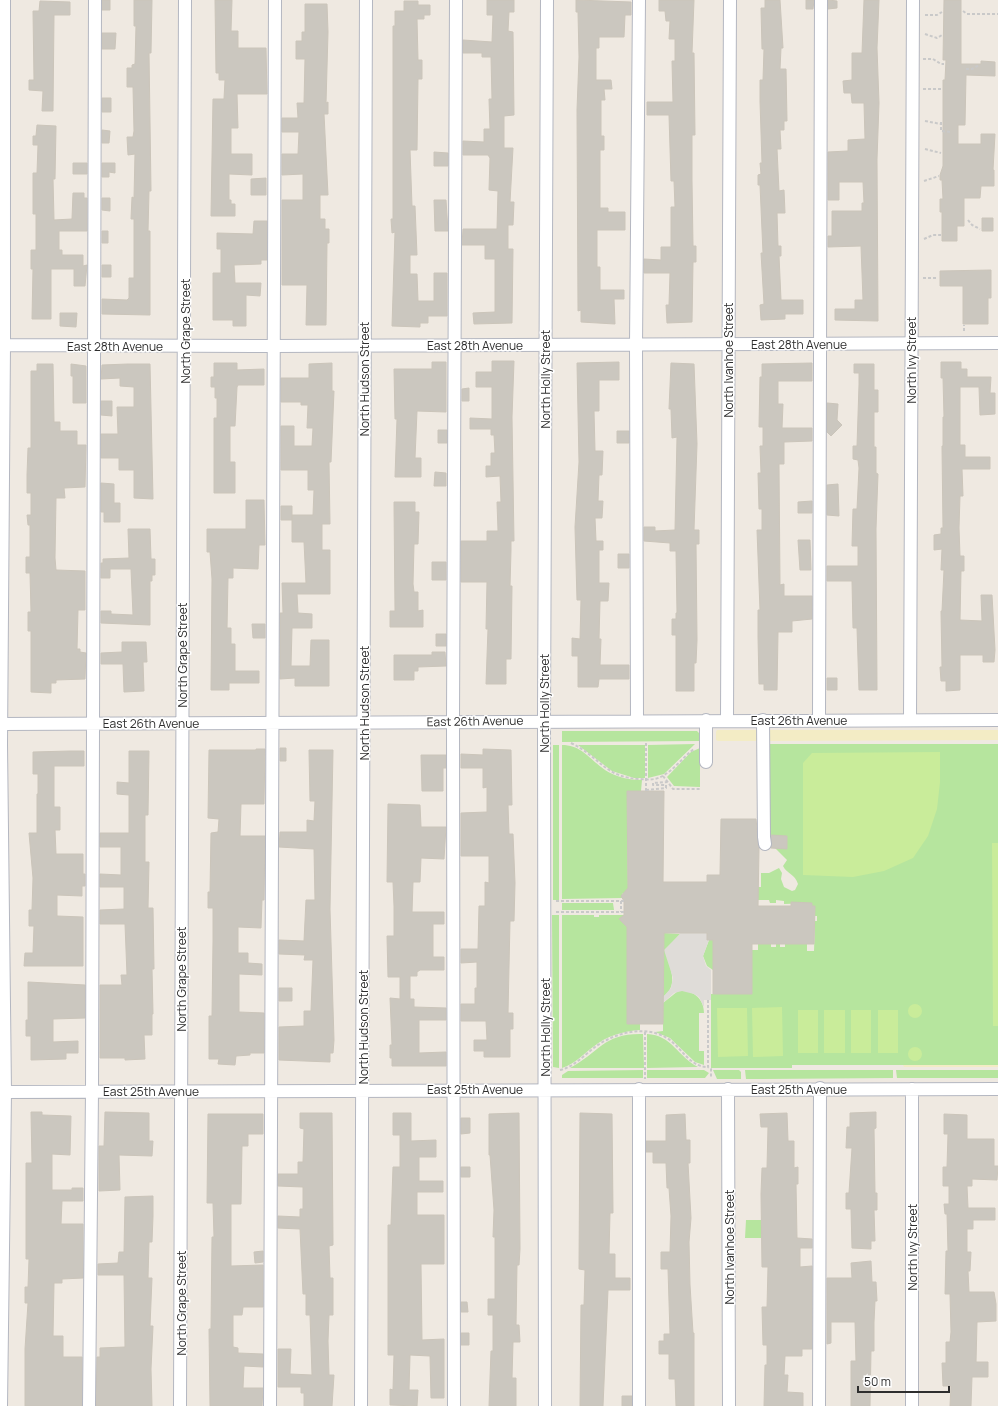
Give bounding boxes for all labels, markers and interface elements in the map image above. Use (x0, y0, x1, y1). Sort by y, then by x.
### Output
street label: North Grape Street (177, 278, 194, 383)
street label: North Ivanhoe Street (720, 302, 737, 418)
street label: North Ivy Street (903, 316, 920, 403)
street label: North Hudson Street (356, 322, 373, 436)
street label: North Holly Street (537, 329, 554, 428)
street label: East 28th Avenue (751, 336, 847, 353)
street label: East 28th Avenue (427, 337, 523, 354)
street label: East 28th Avenue (67, 338, 163, 355)
street label: North Grape Street (174, 602, 191, 707)
street label: North Hudson Street (356, 646, 373, 760)
street label: North Holly Street (536, 653, 553, 752)
street label: East 26th Avenue (426, 712, 524, 730)
street label: East 26th Avenue (751, 712, 847, 729)
street label: East 26th Avenue (103, 715, 199, 732)
street label: North Grape Street (173, 926, 190, 1031)
street label: North Hudson Street (355, 970, 372, 1084)
street label: North Holly Street (537, 977, 554, 1076)
street label: East 25th Avenue (427, 1081, 523, 1098)
street label: East 25th Avenue (751, 1081, 847, 1098)
street label: East 25th Avenue (103, 1083, 199, 1100)
street label: North Ivanhoe Street (721, 1189, 738, 1305)
street label: North Ivy Street (904, 1203, 921, 1290)
street label: North Grape Street (173, 1250, 190, 1355)
scale bar (858, 1368, 949, 1394)
text: 50 m (864, 1373, 891, 1390)

